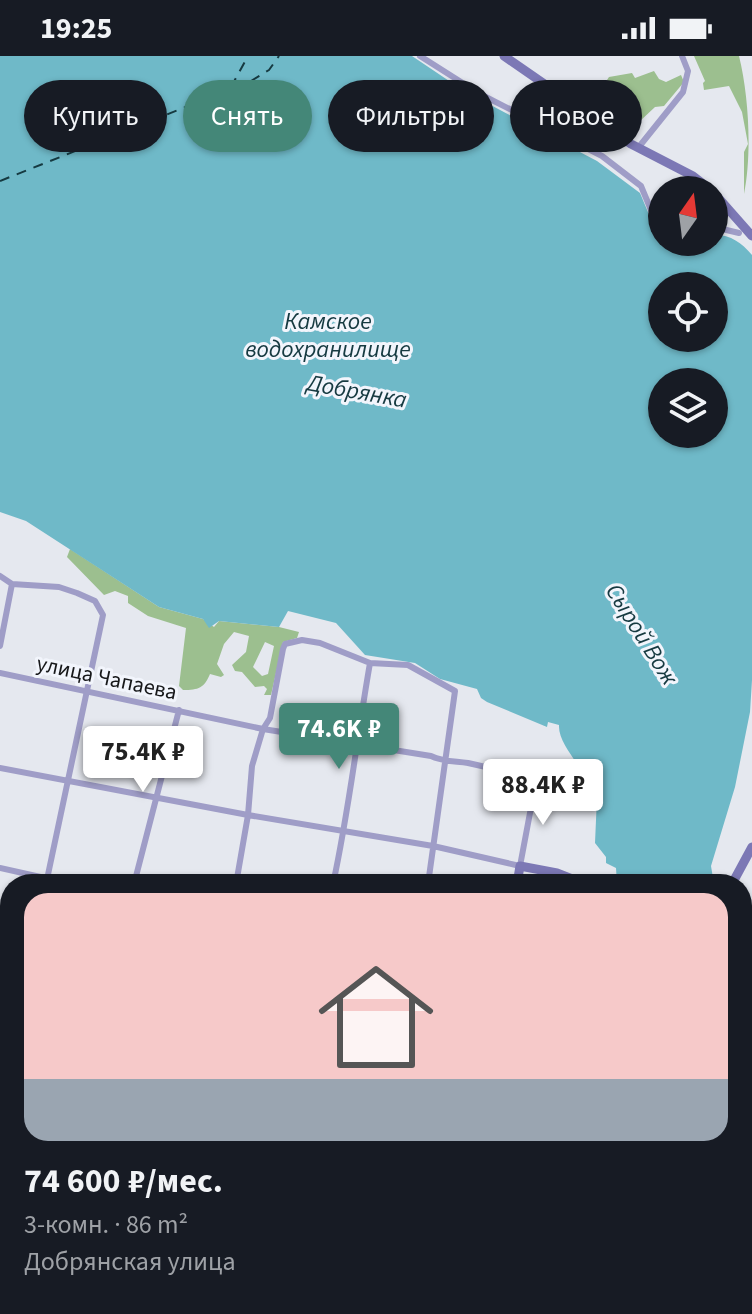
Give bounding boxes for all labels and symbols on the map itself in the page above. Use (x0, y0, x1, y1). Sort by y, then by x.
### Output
north arrow (648, 176, 728, 256)
water label: Камское водохранилище (245, 304, 411, 367)
water label: Добрянка (302, 365, 410, 418)
water label: Сырой Вож (597, 577, 687, 692)
street label: улица Чапаева (34, 647, 180, 708)
pin: 74.6K ₽ (265, 703, 413, 771)
pin: 75.4K ₽ (69, 726, 217, 794)
pin: 88.4K ₽ (469, 759, 617, 827)

